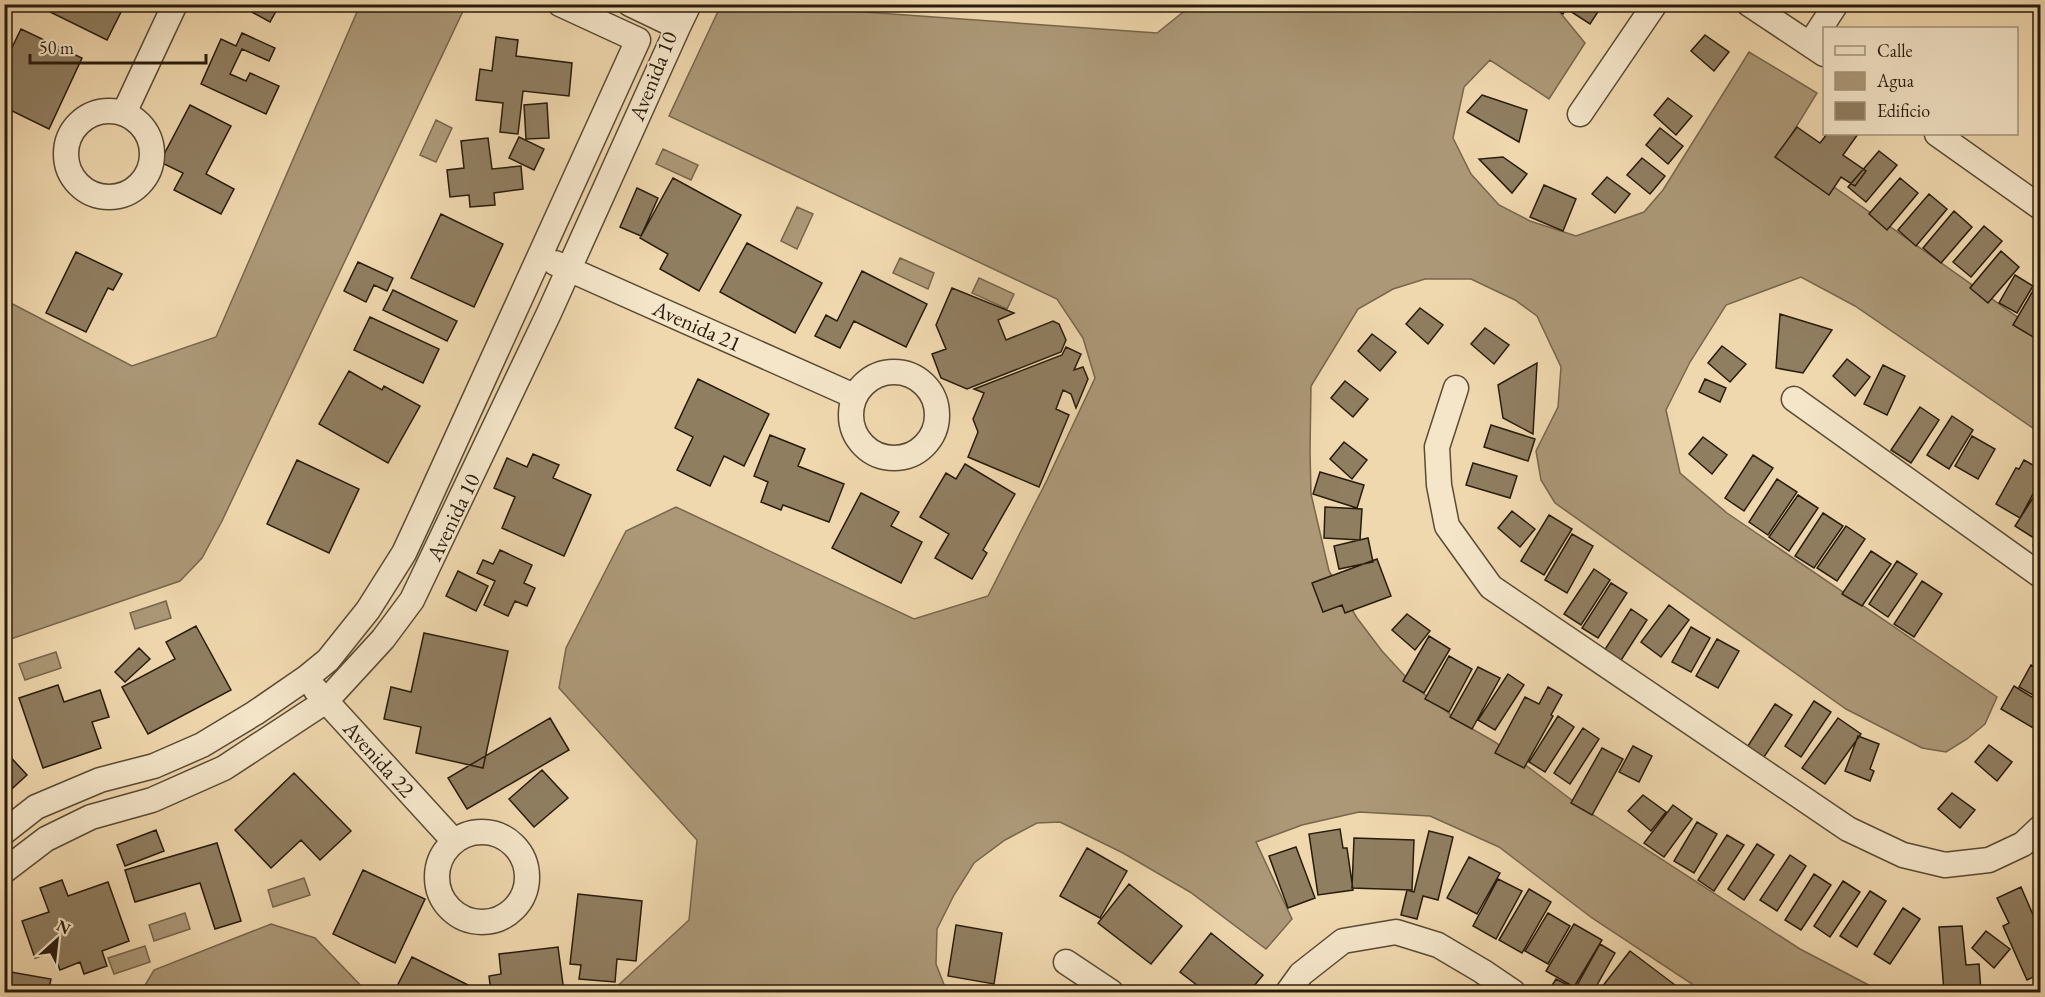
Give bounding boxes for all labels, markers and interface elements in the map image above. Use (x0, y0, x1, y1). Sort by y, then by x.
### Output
scale bar (30, 27, 206, 65)
street label: Avenida 10 (622, 27, 684, 126)
legend (1823, 27, 2018, 135)
text: 50 m (39, 36, 74, 59)
text: Calle (1877, 39, 1913, 62)
text: Agua (1876, 69, 1915, 92)
text: Edificio (1877, 99, 1930, 122)
street label: Avenida 21 (647, 293, 746, 358)
street label: Avenida 10 (419, 468, 487, 566)
street label: Avenida 22 (336, 714, 421, 804)
north arrow (27, 910, 87, 970)
text: N (53, 915, 74, 939)

